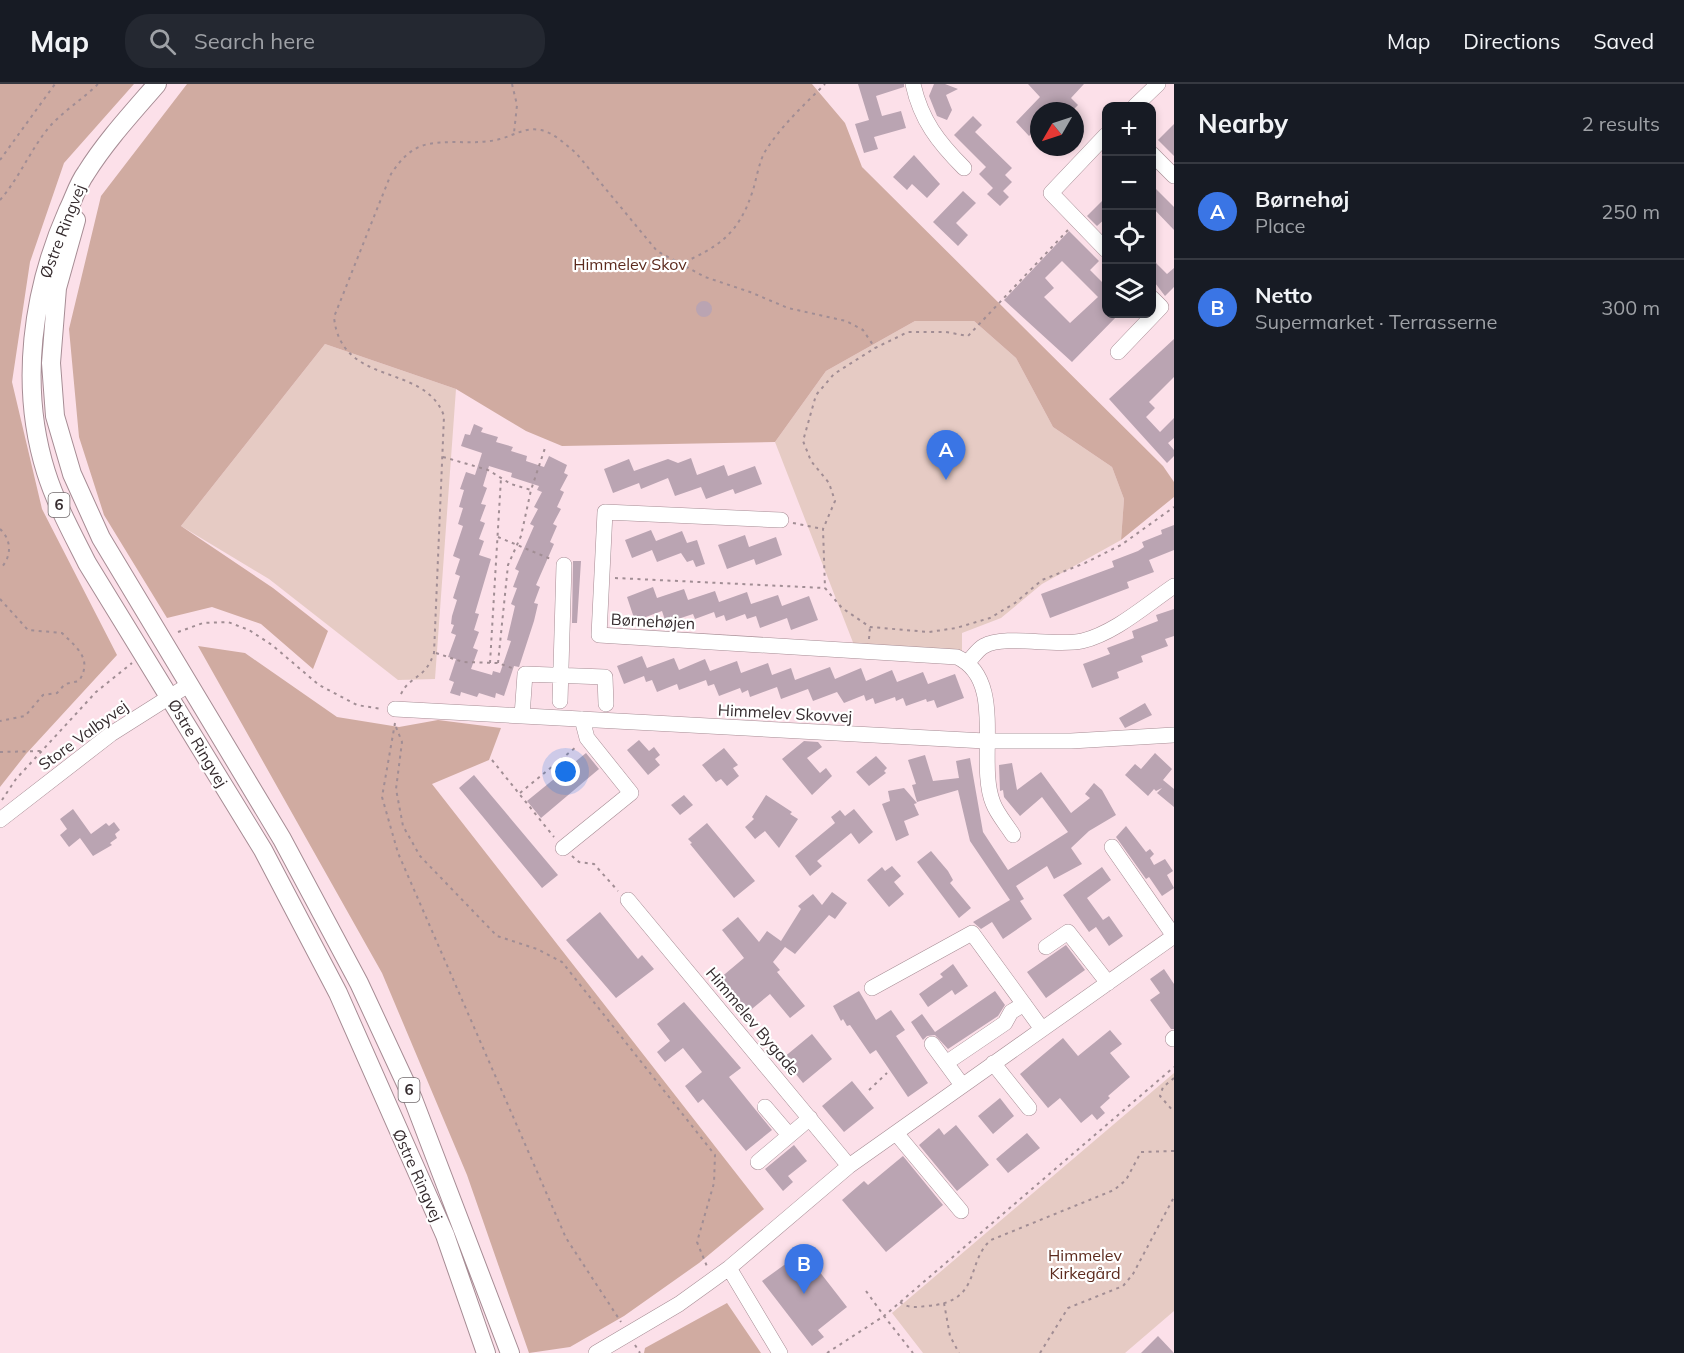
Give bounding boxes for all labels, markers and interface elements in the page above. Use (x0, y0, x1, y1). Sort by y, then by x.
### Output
search box (125, 14, 545, 68)
text: Map (30, 24, 89, 59)
icon: search (146, 25, 179, 58)
text: Search here (194, 27, 315, 55)
text: Map (1387, 28, 1430, 54)
text: Directions (1463, 28, 1560, 54)
text: Saved (1593, 28, 1654, 54)
north arrow (1030, 102, 1084, 156)
map controls (1102, 102, 1156, 318)
button: + (1102, 102, 1156, 156)
text: Nearby (1198, 107, 1288, 140)
text: 2 results (1582, 111, 1660, 136)
button: − (1102, 156, 1156, 210)
street label: Østre Ringvej (35, 181, 89, 281)
text: Børnehøj (1255, 185, 1349, 213)
text: A (1210, 199, 1225, 224)
text: 250 m (1601, 199, 1660, 224)
button: locate (1102, 210, 1156, 264)
text: Place (1255, 213, 1305, 238)
park label: Himmelev Skov (573, 254, 687, 274)
button: layers (1102, 264, 1156, 318)
text: Netto (1255, 281, 1313, 309)
text: B (1211, 295, 1224, 320)
text: 300 m (1601, 295, 1660, 320)
text: Supermarket · Terrasserne (1255, 309, 1497, 334)
pin: A (926, 430, 966, 480)
road number: 6 (48, 493, 70, 517)
street label: Børnehøjen (610, 609, 696, 633)
street label: Østre Ringvej (164, 695, 232, 791)
street label: Store Valbyvej (34, 696, 132, 774)
street label: Himmelev Skovvej (717, 699, 853, 727)
your location (551, 757, 580, 786)
street label: Himmelev Bygade (702, 963, 804, 1079)
road number: 6 (398, 1078, 420, 1102)
street label: Østre Ringvej (389, 1126, 447, 1224)
pin: B (784, 1244, 824, 1294)
park label: Himmelev Kirkegård (1048, 1245, 1122, 1283)

